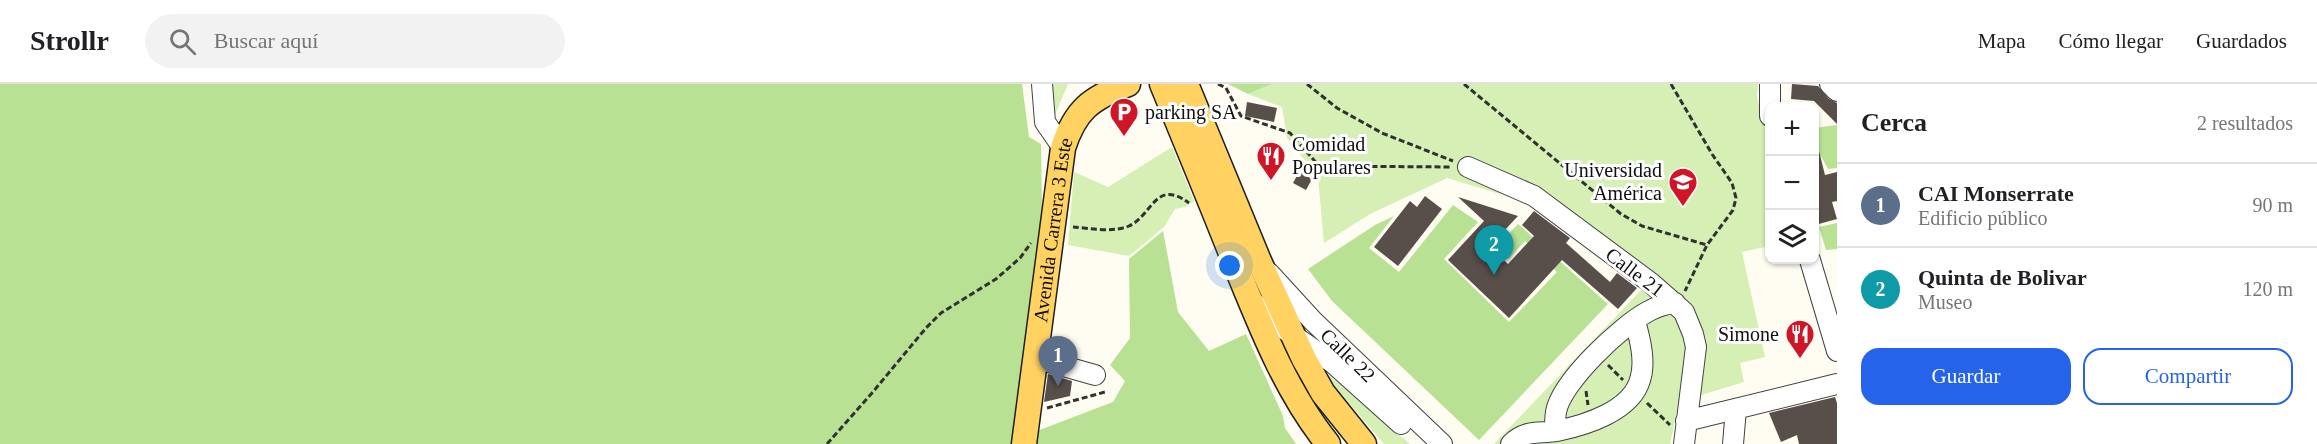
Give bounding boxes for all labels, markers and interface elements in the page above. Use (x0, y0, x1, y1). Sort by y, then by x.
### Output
search box (145, 14, 565, 68)
text: Strollr (30, 25, 109, 56)
icon: search (166, 25, 199, 58)
text: Buscar aquí (214, 28, 318, 53)
text: Mapa (1978, 29, 2026, 53)
text: Cómo llegar (2059, 29, 2163, 53)
text: Guardados (2196, 29, 2287, 53)
parking icon: parking SA (1108, 96, 1140, 138)
place label: parking SA (1145, 101, 1237, 124)
map controls (1765, 102, 1819, 264)
button: + (1765, 102, 1819, 156)
text: Cerca (1861, 108, 1927, 137)
text: 2 resultados (2197, 112, 2293, 134)
place label: Comidad Populares (1292, 133, 1371, 179)
street label: Avenida Carrera 3 Este (1029, 134, 1077, 323)
restaurant icon: Comidad Populares (1255, 140, 1287, 182)
button: − (1765, 156, 1819, 210)
place label: Universidad América (1564, 159, 1662, 204)
school or university icon: Universidad América (1667, 166, 1699, 208)
text: CAI Monserrate (1918, 181, 2074, 206)
text: 1 (1876, 194, 1886, 216)
text: 90 m (2252, 194, 2293, 216)
text: Edificio público (1918, 207, 2047, 229)
button: layers (1765, 210, 1819, 264)
pin: 2 (1474, 226, 1514, 275)
street label: Calle 21 (1602, 243, 1668, 301)
your location (1215, 251, 1244, 280)
text: Quinta de Bolivar (1918, 265, 2087, 290)
text: 2 (1876, 278, 1886, 300)
text: 120 m (2242, 278, 2293, 300)
text: Museo (1918, 291, 1972, 313)
restaurant icon: Simone (1784, 318, 1816, 360)
place label: Simone (1718, 323, 1779, 345)
street label: Calle 22 (1316, 324, 1380, 386)
pin: 1 (1038, 336, 1078, 386)
button: Guardar (1861, 348, 2071, 405)
button: Compartir (2083, 348, 2293, 405)

